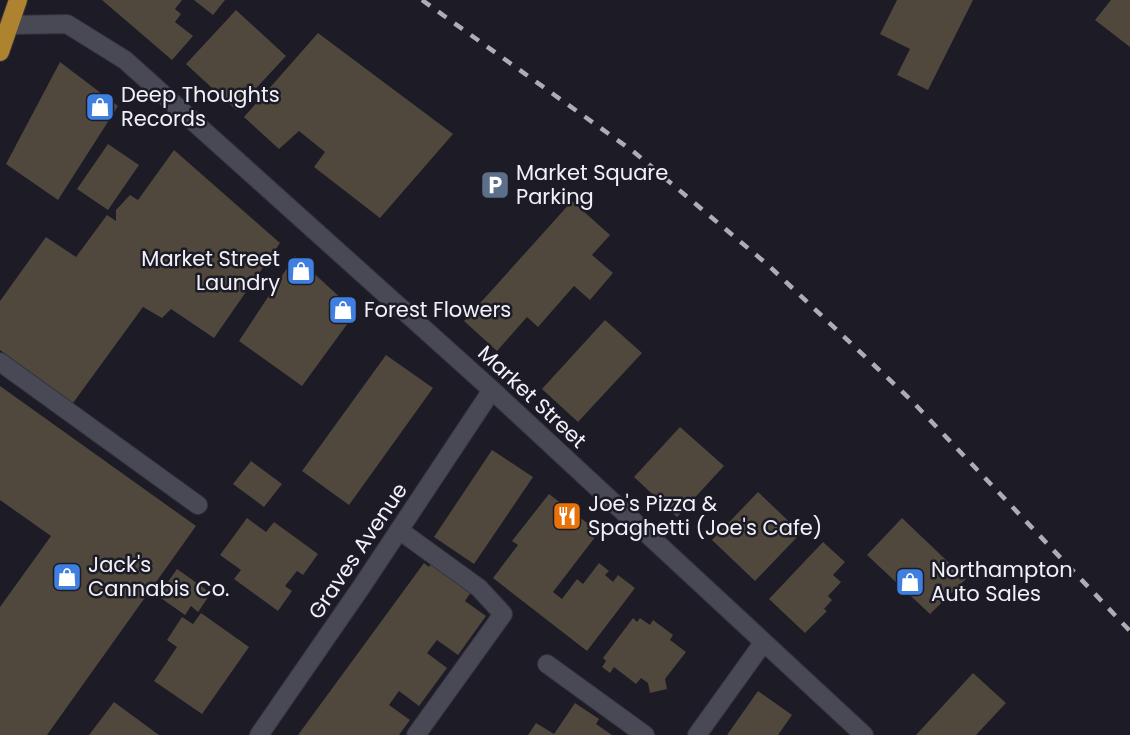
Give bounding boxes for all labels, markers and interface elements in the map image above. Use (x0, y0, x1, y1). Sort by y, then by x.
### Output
place label: Deep Thoughts Records (121, 80, 280, 133)
shop icon: Deep Thoughts Records (84, 91, 116, 123)
place label: Market Square Parking (516, 158, 668, 211)
parking icon: Market Square Parking (479, 169, 511, 201)
place label: Market Street Laundry (141, 244, 280, 297)
shop icon: Market Street Laundry (285, 255, 317, 287)
shop icon: Forest Flowers (327, 294, 359, 326)
place label: Forest Flowers (364, 295, 511, 324)
street label: Market Street (472, 339, 593, 455)
street label: Graves Avenue (301, 477, 414, 625)
place label: Joe's Pizza & Spaghetti (Joe's Cafe) (588, 489, 822, 542)
restaurant icon: Joe's Pizza & Spaghetti (Joe's Cafe) (551, 500, 583, 532)
place label: Jack's Cannabis Co. (88, 550, 229, 603)
place label: Northampton Auto Sales (931, 555, 1073, 608)
shop icon: Jack's Cannabis Co. (51, 561, 83, 593)
shop icon: Northampton Auto Sales (894, 566, 926, 598)

